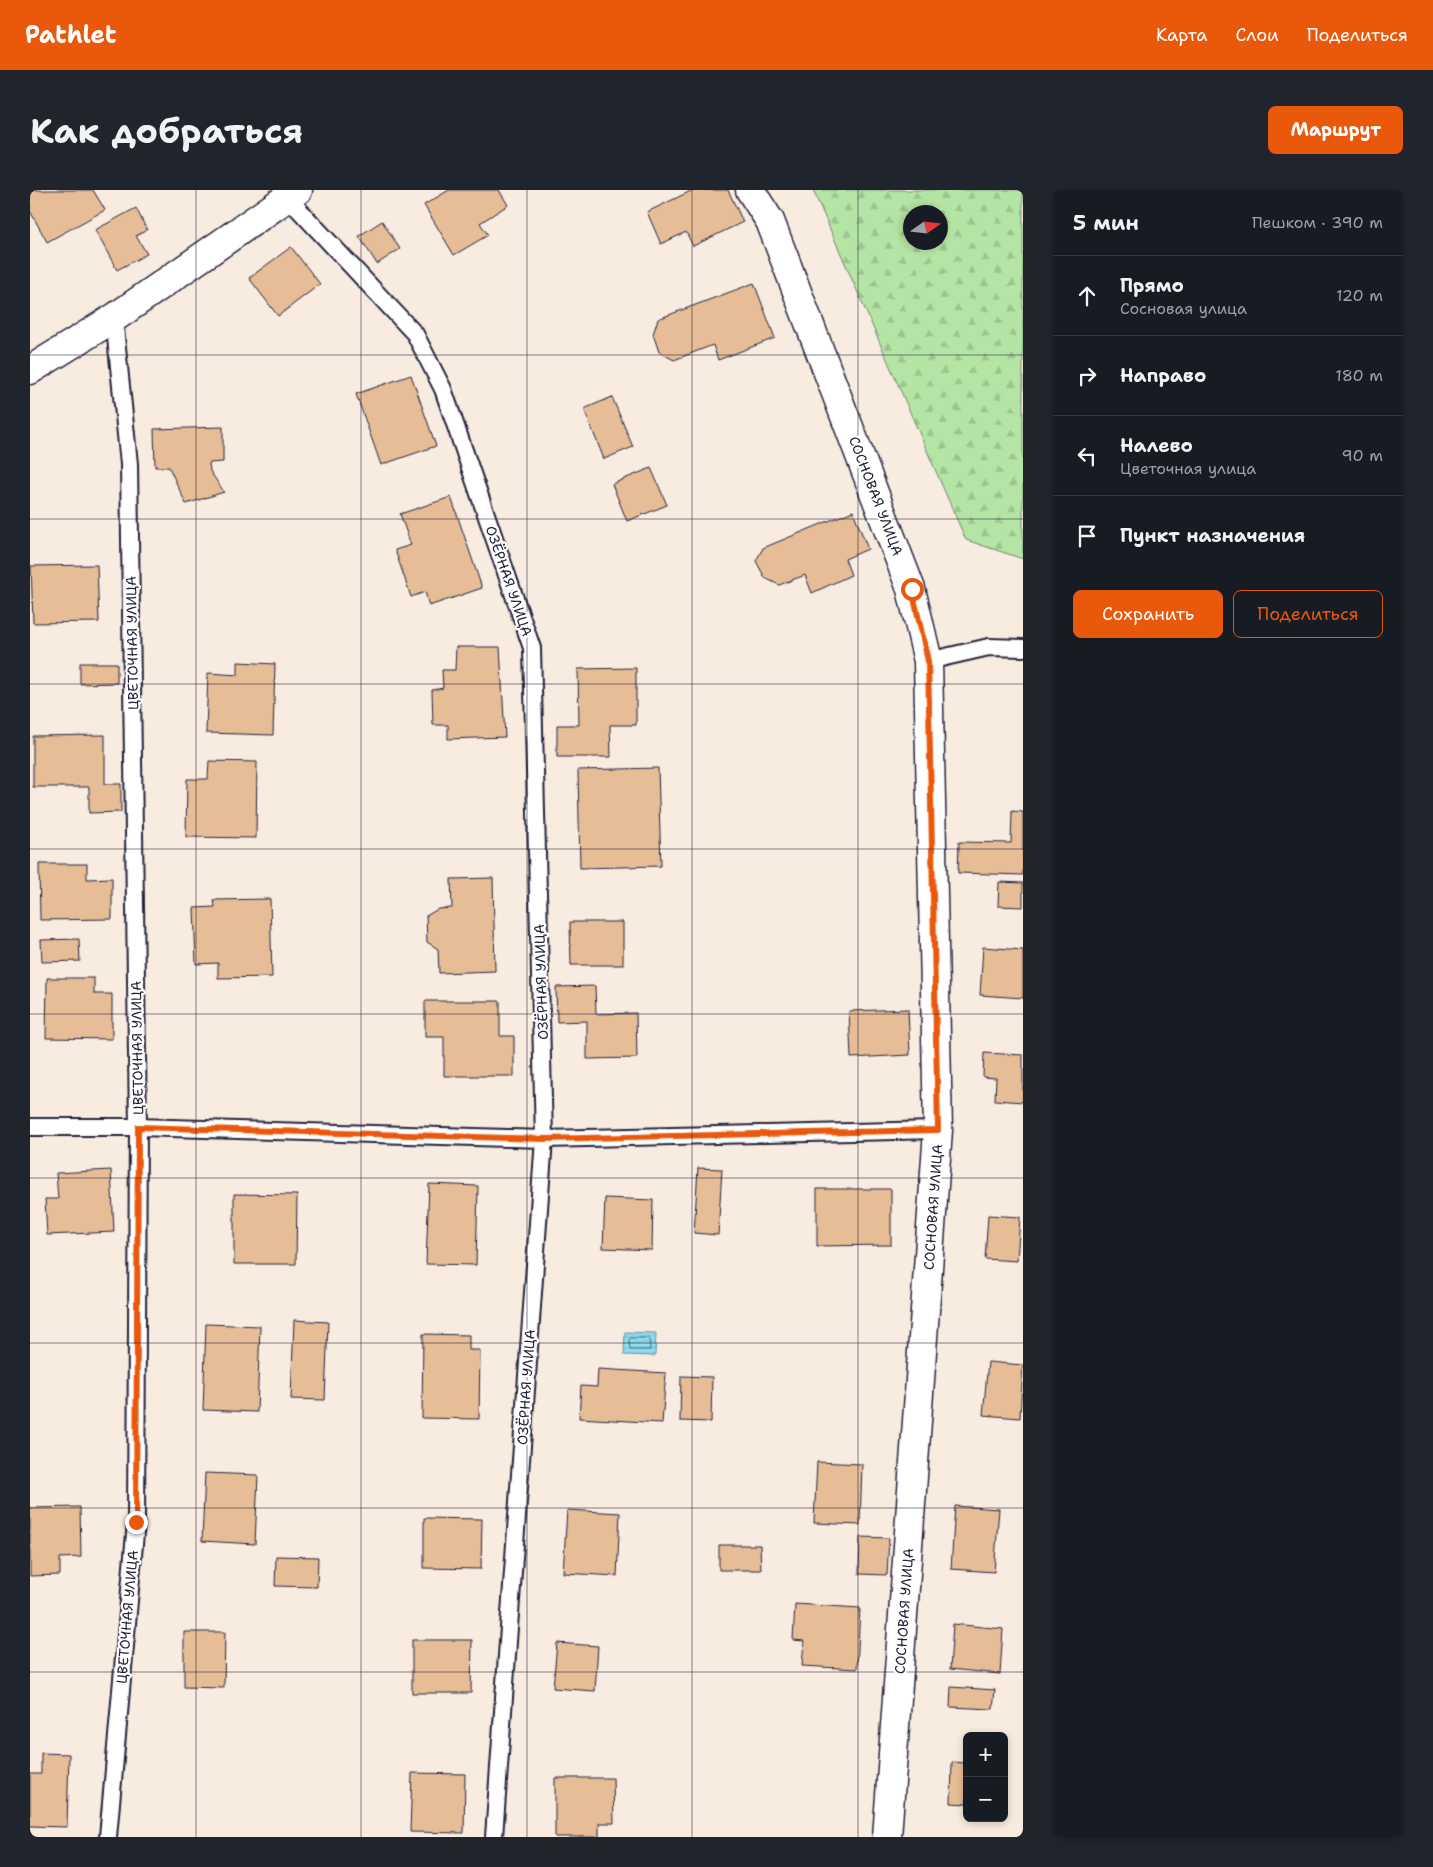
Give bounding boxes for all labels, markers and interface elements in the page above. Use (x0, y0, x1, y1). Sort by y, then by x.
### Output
text: Pathlet (25, 19, 116, 51)
text: Карта (1156, 23, 1207, 47)
text: Слои (1235, 23, 1279, 47)
text: Поделиться (1307, 23, 1408, 47)
button: Маршрут (1268, 106, 1403, 154)
text: Как добраться (30, 107, 303, 154)
north arrow (903, 205, 948, 250)
text: 5 мин (1073, 209, 1139, 237)
text: Пешком · 390 m (1252, 212, 1383, 233)
text: Прямо (1120, 273, 1184, 298)
icon: ahead (1073, 282, 1101, 310)
text: 120 m (1336, 285, 1383, 306)
text: Сосновая улица (1120, 298, 1247, 319)
icon: right (1073, 362, 1101, 390)
text: Направо (1120, 363, 1206, 388)
text: 180 m (1335, 365, 1383, 386)
text: Налево (1120, 433, 1193, 458)
street label: СОСНОВАЯ УЛИЦА (845, 434, 907, 558)
icon: left (1073, 442, 1101, 470)
text: 90 m (1342, 445, 1383, 466)
text: Цветочная улица (1120, 458, 1256, 479)
icon: arrive (1073, 522, 1101, 550)
street label: ОЗЁРНАЯ УЛИЦА (482, 523, 536, 639)
text: Пункт назначения (1120, 523, 1305, 548)
street label: ЦВЕТОЧНАЯ УЛИЦА (122, 576, 142, 710)
route start (901, 578, 924, 601)
button: Сохранить (1073, 590, 1223, 638)
button: Поделиться (1233, 590, 1383, 638)
street label: ОЗЁРНАЯ УЛИЦА (530, 924, 552, 1040)
street label: ЦВЕТОЧНАЯ УЛИЦА (127, 981, 147, 1115)
street label: СОСНОВАЯ УЛИЦА (920, 1143, 946, 1271)
street label: ОЗЁРНАЯ УЛИЦА (513, 1329, 539, 1445)
route end (125, 1511, 148, 1534)
street label: СОСНОВАЯ УЛИЦА (891, 1547, 917, 1675)
street label: ЦВЕТОЧНАЯ УЛИЦА (112, 1549, 142, 1685)
map controls (963, 1732, 1008, 1822)
button: + (963, 1732, 1008, 1777)
button: − (963, 1777, 1008, 1822)

